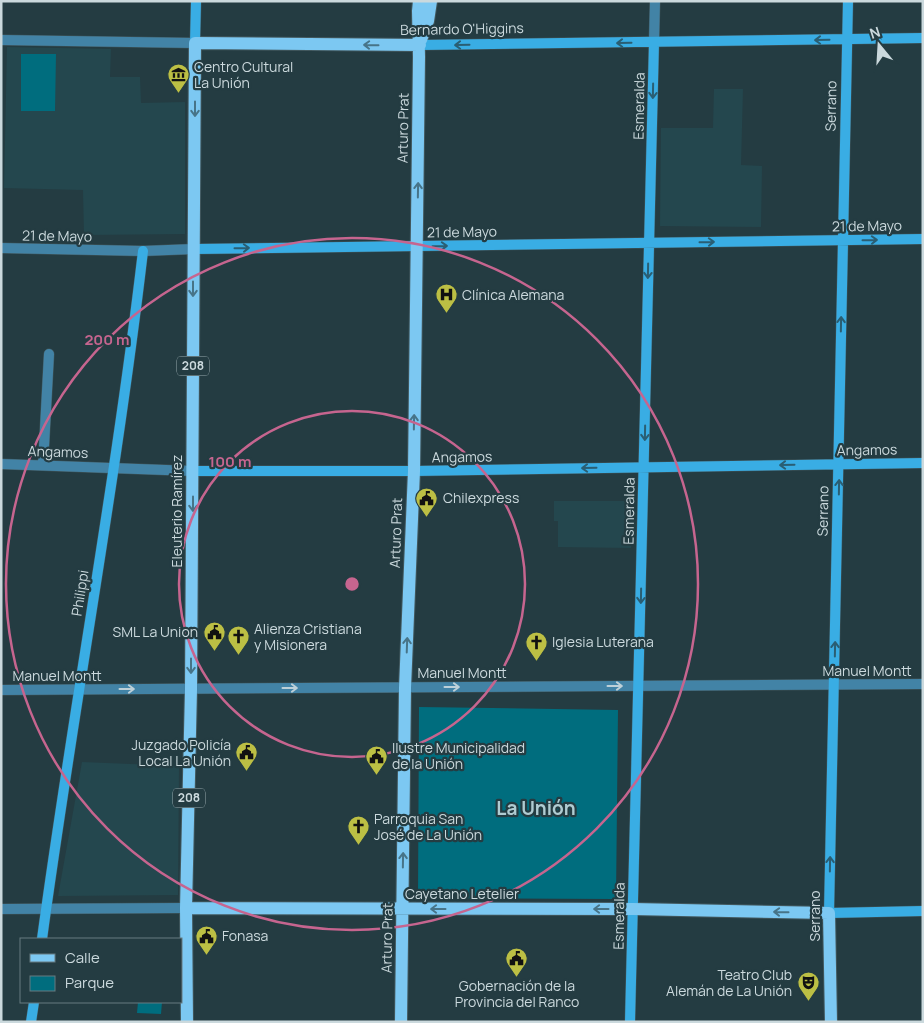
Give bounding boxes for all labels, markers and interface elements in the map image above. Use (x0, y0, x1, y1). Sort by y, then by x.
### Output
street label: Bernardo O'Higgins (400, 18, 524, 39)
north arrow (854, 20, 904, 70)
text: N (867, 22, 883, 43)
one-way arrow (814, 35, 830, 45)
one-way arrow (616, 38, 632, 47)
one-way arrow (363, 40, 380, 50)
one-way arrow (454, 40, 470, 50)
place label: Centro Cultural La Unión (194, 57, 293, 92)
museum icon: Centro Cultural La Unión (166, 63, 190, 94)
street label: Esmeralda (628, 72, 649, 140)
street label: Serrano (821, 80, 840, 132)
one-way arrow (648, 83, 657, 99)
street label: Arturo Prat (392, 92, 413, 163)
one-way arrow (190, 100, 200, 117)
one-way arrow (413, 182, 422, 198)
street label: 21 de Mayo (832, 215, 902, 236)
street label: 21 de Mayo (427, 221, 497, 242)
street label: 21 de Mayo (22, 225, 92, 246)
one-way arrow (862, 235, 878, 245)
one-way arrow (699, 237, 715, 247)
one-way arrow (432, 241, 448, 251)
one-way arrow (234, 243, 250, 253)
one-way arrow (644, 262, 653, 278)
one-way arrow (188, 280, 198, 297)
hospital icon: Clínica Alemana (434, 283, 458, 314)
place label: Clínica Alemana (462, 285, 564, 304)
one-way arrow (837, 316, 846, 332)
text: 200 m (84, 329, 130, 350)
road number: 208 (177, 356, 209, 376)
one-way arrow (410, 415, 419, 431)
one-way arrow (640, 425, 649, 441)
street label: Angamos (837, 439, 897, 460)
street label: Angamos (27, 441, 89, 462)
street label: Angamos (432, 446, 492, 467)
text: 100 m (209, 451, 251, 472)
street label: Eleuterio Ramírez (167, 455, 186, 567)
one-way arrow (779, 460, 795, 470)
one-way arrow (581, 463, 598, 473)
street label: Esmeralda (618, 477, 639, 545)
one-way arrow (834, 479, 844, 495)
street label: Serrano (813, 485, 832, 537)
public building icon: Chilexpress (415, 486, 439, 517)
place label: Chilexpress (443, 488, 519, 507)
one-way arrow (188, 496, 197, 512)
street label: Arturo Prat (385, 497, 406, 569)
street label: Philippi (66, 569, 93, 617)
centre of rings (343, 575, 361, 593)
one-way arrow (636, 587, 645, 603)
place label: Alienza Cristiana y Misionera (254, 619, 362, 654)
public building icon: SML La Union (202, 620, 226, 651)
place label: SML La Union (113, 622, 198, 641)
church icon: Alienza Cristiana y Misionera (226, 625, 250, 656)
church icon: Iglesia Luterana (524, 630, 548, 661)
place label: Iglesia Luterana (552, 632, 654, 651)
one-way arrow (402, 638, 411, 654)
one-way arrow (831, 641, 840, 657)
one-way arrow (186, 658, 196, 674)
street label: Manuel Montt (822, 661, 912, 680)
street label: Manuel Montt (417, 663, 507, 682)
street label: Manuel Montt (12, 666, 102, 685)
one-way arrow (606, 681, 622, 691)
one-way arrow (444, 682, 460, 692)
one-way arrow (281, 683, 297, 693)
one-way arrow (118, 684, 135, 694)
place label: Juzgado Policía Local La Unión (132, 735, 231, 770)
place label: Ilustre Municipalidad de la Unión (392, 738, 525, 773)
public building icon: Juzgado Policía Local La Unión (235, 741, 259, 772)
public building icon: Ilustre Municipalidad de la Unión (364, 744, 388, 775)
road number: 208 (173, 788, 205, 808)
district label: La Unión (496, 795, 576, 821)
place label: Parroquia San José de La Unión (374, 809, 482, 844)
church icon: Parroquia San José de La Unión (346, 815, 370, 846)
one-way arrow (398, 852, 408, 868)
one-way arrow (826, 856, 835, 872)
street label: Esmeralda (608, 882, 629, 950)
street label: Cayetano Letelier (405, 884, 519, 903)
street label: Serrano (805, 891, 824, 941)
street label: Arturo Prat (376, 902, 397, 973)
one-way arrow (430, 904, 446, 914)
one-way arrow (593, 904, 609, 914)
one-way arrow (773, 907, 789, 917)
public building icon: Fonasa (194, 924, 218, 955)
place label: Fonasa (222, 926, 268, 945)
legend (20, 938, 182, 1003)
public building icon: Gobernación de la Provincia del Ranco (505, 946, 529, 977)
text: Calle (65, 947, 100, 968)
place label: Teatro Club Alemán de La Unión (666, 965, 792, 1000)
theatre icon: Teatro Club Alemán de La Unión (796, 971, 820, 1002)
text: Parque (65, 972, 114, 993)
place label: Gobernación de la Provincia del Ranco (455, 976, 579, 1011)

